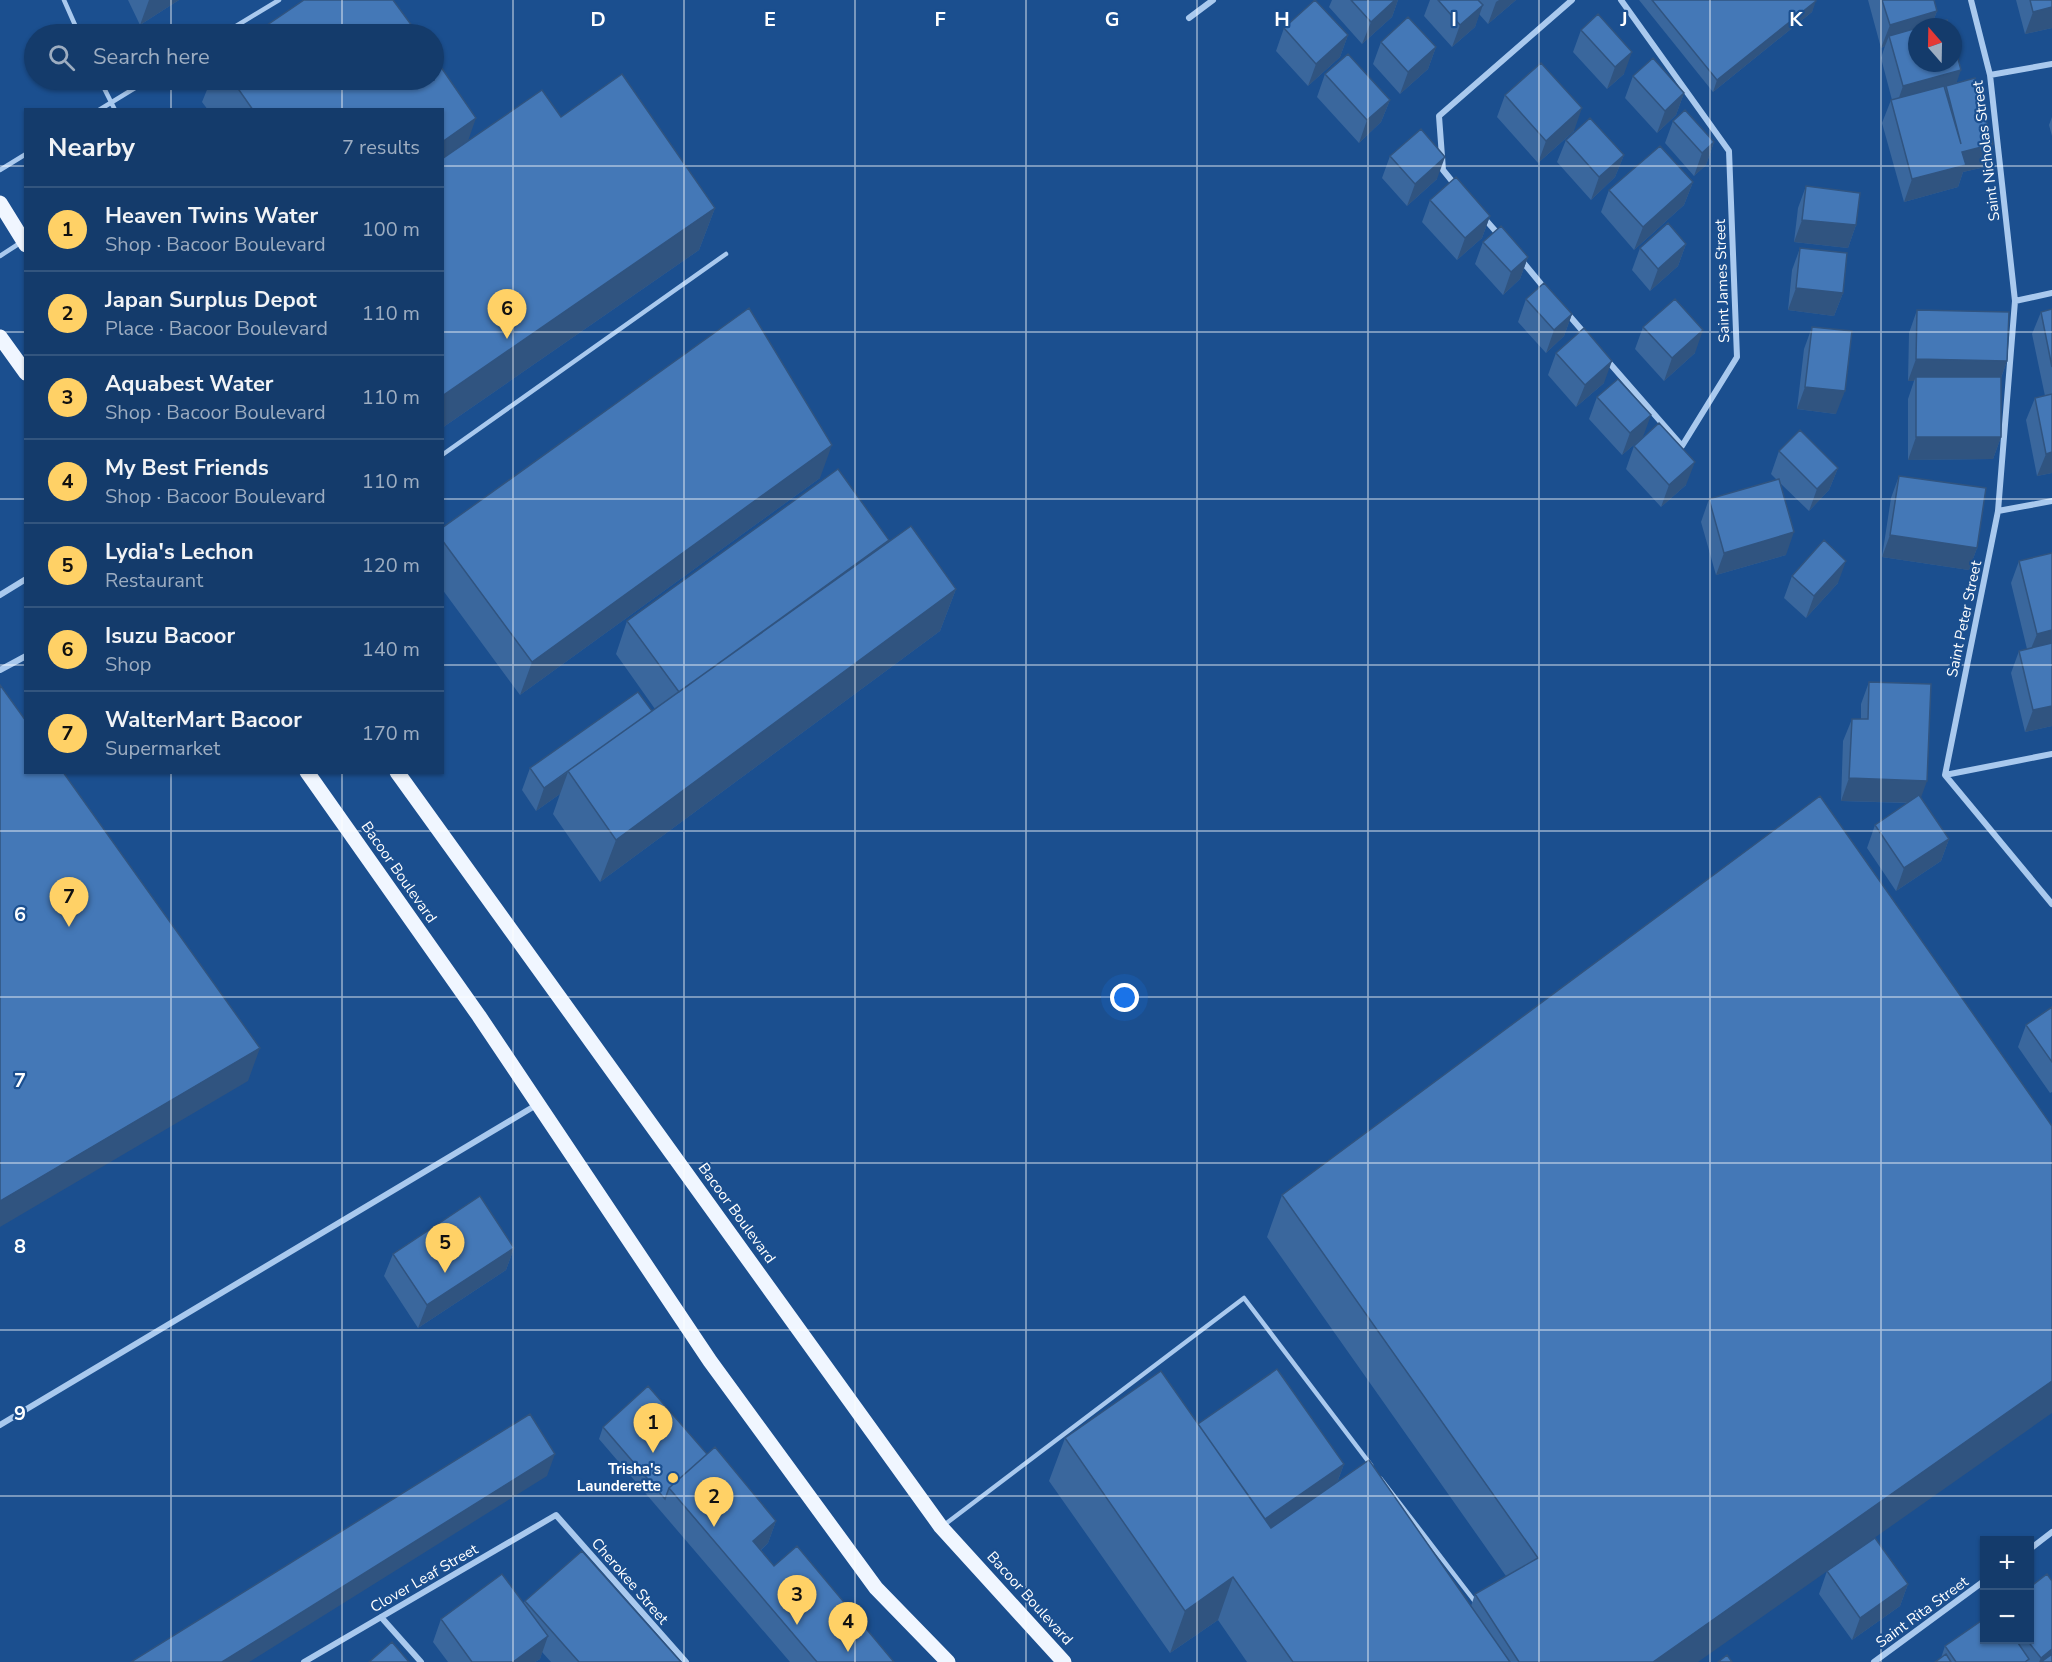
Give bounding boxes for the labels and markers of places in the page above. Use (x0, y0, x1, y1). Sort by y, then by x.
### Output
pin: 6 (488, 290, 526, 339)
pin: 7 (50, 878, 88, 927)
pin: 5 (426, 1224, 464, 1273)
pin: 1 (634, 1404, 672, 1453)
place label: Trisha's Launderette (577, 1459, 661, 1496)
marker: Trisha's Launderette (666, 1471, 680, 1485)
pin: 2 (694, 1478, 734, 1527)
pin: 3 (778, 1576, 816, 1625)
pin: 4 (828, 1602, 868, 1652)

